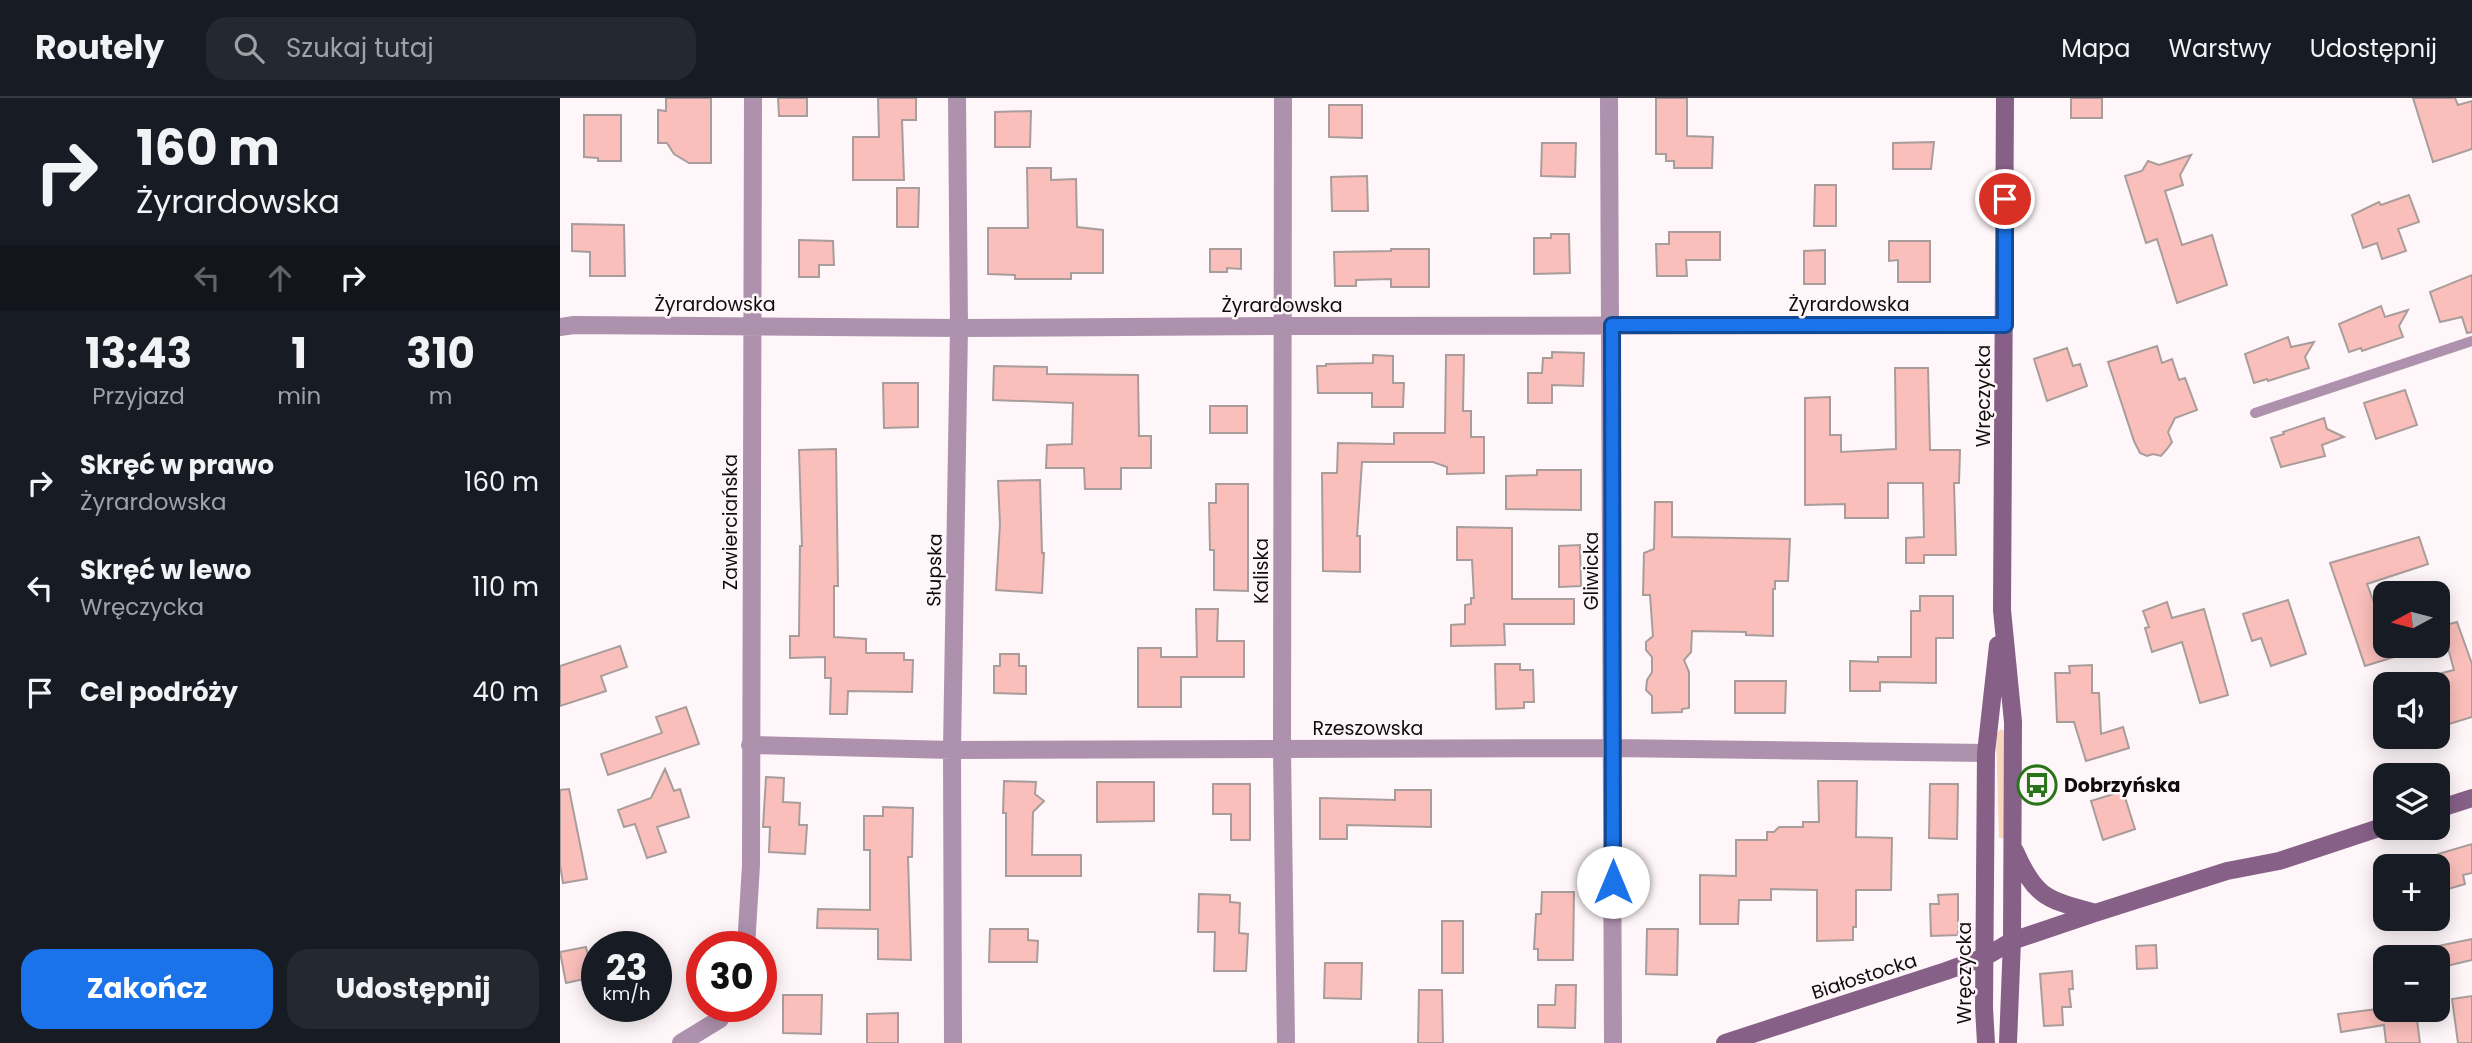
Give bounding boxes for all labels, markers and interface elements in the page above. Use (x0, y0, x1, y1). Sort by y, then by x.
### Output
search box (206, 17, 696, 80)
text: Routely (35, 24, 164, 71)
icon: search (230, 29, 268, 67)
text: Szukaj tutaj (286, 30, 434, 66)
text: Mapa (2061, 32, 2131, 65)
text: Warstwy (2169, 32, 2272, 65)
text: Udostępnij (2310, 32, 2437, 65)
text: 160 m (136, 114, 280, 182)
icon: right (21, 126, 112, 217)
pin (1975, 169, 2035, 229)
text: Żyrardowska (136, 179, 340, 224)
icon: arrive (1986, 180, 2024, 218)
icon: left (188, 259, 226, 297)
icon: ahead (261, 259, 299, 297)
icon: right (334, 259, 372, 297)
street label: Żyrardowska (654, 291, 776, 318)
street label: Żyrardowska (1788, 291, 1910, 318)
street label: Żyrardowska (1221, 292, 1343, 319)
text: 13:43 (85, 324, 192, 383)
text: 1 (291, 324, 307, 383)
text: 310 (406, 324, 475, 383)
street label: Wręczycka (1970, 345, 1997, 447)
text: Przyjazd (92, 380, 185, 412)
text: min (277, 380, 321, 412)
text: m (429, 380, 452, 412)
text: Skręć w prawo (80, 447, 274, 483)
street label: Zawierciańska (717, 454, 744, 590)
icon: right (21, 464, 59, 502)
text: 160 m (464, 464, 539, 500)
text: Żyrardowska (80, 486, 227, 518)
street label: Gliwicka (1578, 532, 1605, 610)
street label: Słupska (920, 533, 949, 607)
street label: Kaliska (1248, 538, 1275, 604)
text: Skręć w lewo (80, 552, 251, 588)
icon: left (21, 569, 59, 607)
text: 110 m (472, 569, 539, 605)
north arrow (2373, 581, 2450, 658)
map controls (2373, 581, 2450, 1022)
text: Wręczycka (80, 591, 204, 623)
button: sound (2373, 672, 2450, 749)
icon: arrive (21, 674, 59, 712)
text: Cel podróży (80, 674, 238, 710)
text: 40 m (473, 674, 539, 710)
street label: Rzeszowska (1313, 715, 1423, 742)
button: layers (2373, 763, 2450, 840)
bus stop icon: Dobrzyńska (2016, 764, 2058, 806)
place label: Dobrzyńska (2064, 772, 2180, 799)
position arrow (1576, 845, 1650, 919)
button: + (2373, 854, 2450, 931)
street label: Wręczycka (1951, 922, 1978, 1024)
speed limit sign: 30 (686, 931, 777, 1022)
text: 23 (606, 943, 647, 992)
button: − (2373, 945, 2450, 1022)
street label: Białostocka (1808, 947, 1920, 1006)
button: Zakończ (21, 949, 273, 1029)
button: Udostępnij (287, 949, 539, 1029)
text: km/h (603, 981, 650, 1006)

